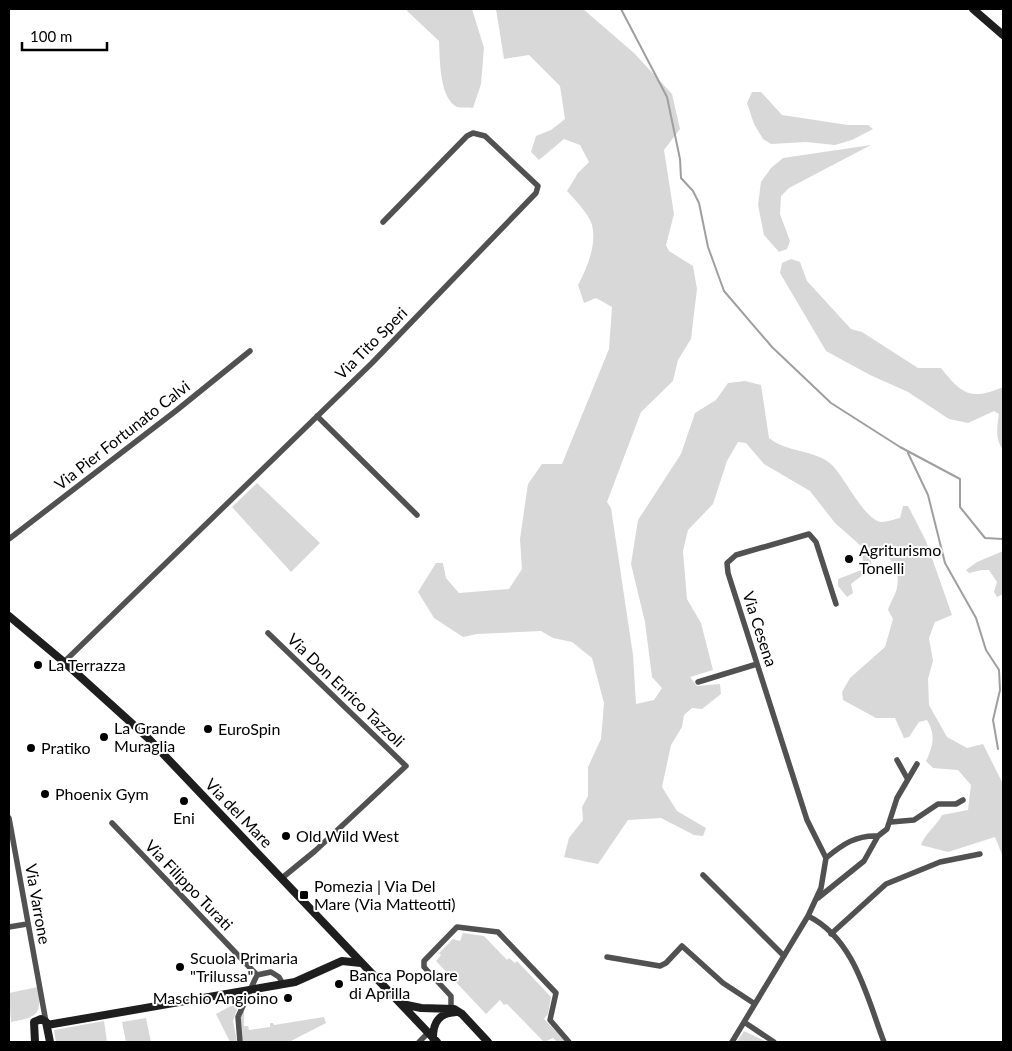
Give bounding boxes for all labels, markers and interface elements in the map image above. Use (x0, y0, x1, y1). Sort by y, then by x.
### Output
scale bar (22, 20, 108, 52)
text: 100 m (30, 27, 72, 45)
street label: Via Tito Speri (331, 303, 411, 383)
street label: Via Pier Fortunato Calvi (50, 376, 193, 493)
place label: Agriturismo Tonelli (859, 540, 941, 577)
marker: Agriturismo Tonelli (843, 553, 855, 565)
street label: Via Cesena (739, 589, 782, 669)
street label: Via Don Enrico Tazzoli (284, 629, 409, 750)
place label: La Terrazza (48, 655, 126, 674)
marker: La Terrazza (32, 659, 44, 671)
place label: La Grande Muraglia (114, 718, 186, 755)
place label: EuroSpin (218, 719, 280, 738)
marker: EuroSpin (202, 723, 214, 735)
marker: La Grande Muraglia (98, 731, 110, 743)
place label: Pratiko (41, 738, 91, 757)
marker: Pratiko (25, 742, 37, 754)
street label: Via del Mare (202, 774, 277, 851)
place label: Phoenix Gym (55, 784, 149, 803)
marker: Phoenix Gym (39, 788, 51, 800)
marker: Eni (178, 795, 190, 807)
place label: Eni (173, 808, 195, 827)
place label: Old Wild West (296, 826, 399, 845)
marker: Old Wild West (280, 830, 292, 842)
street label: Via Filippo Turati (142, 836, 237, 934)
street label: Via Varrone (22, 862, 55, 946)
place label: Pomezia | Via Del Mare (Via Matteotti) (314, 876, 456, 913)
marker: Pomezia | Via Del Mare (Via Matteotti) (298, 889, 310, 901)
place label: Scuola Primaria "Trilussa" (190, 948, 298, 985)
marker: Scuola Primaria "Trilussa" (174, 961, 186, 973)
place label: Banca Popolare di Aprilla (349, 965, 458, 1002)
marker: Banca Popolare di Aprilla (333, 978, 345, 990)
place label: Maschio Angioino (153, 988, 278, 1007)
marker: Maschio Angioino (282, 992, 294, 1004)

